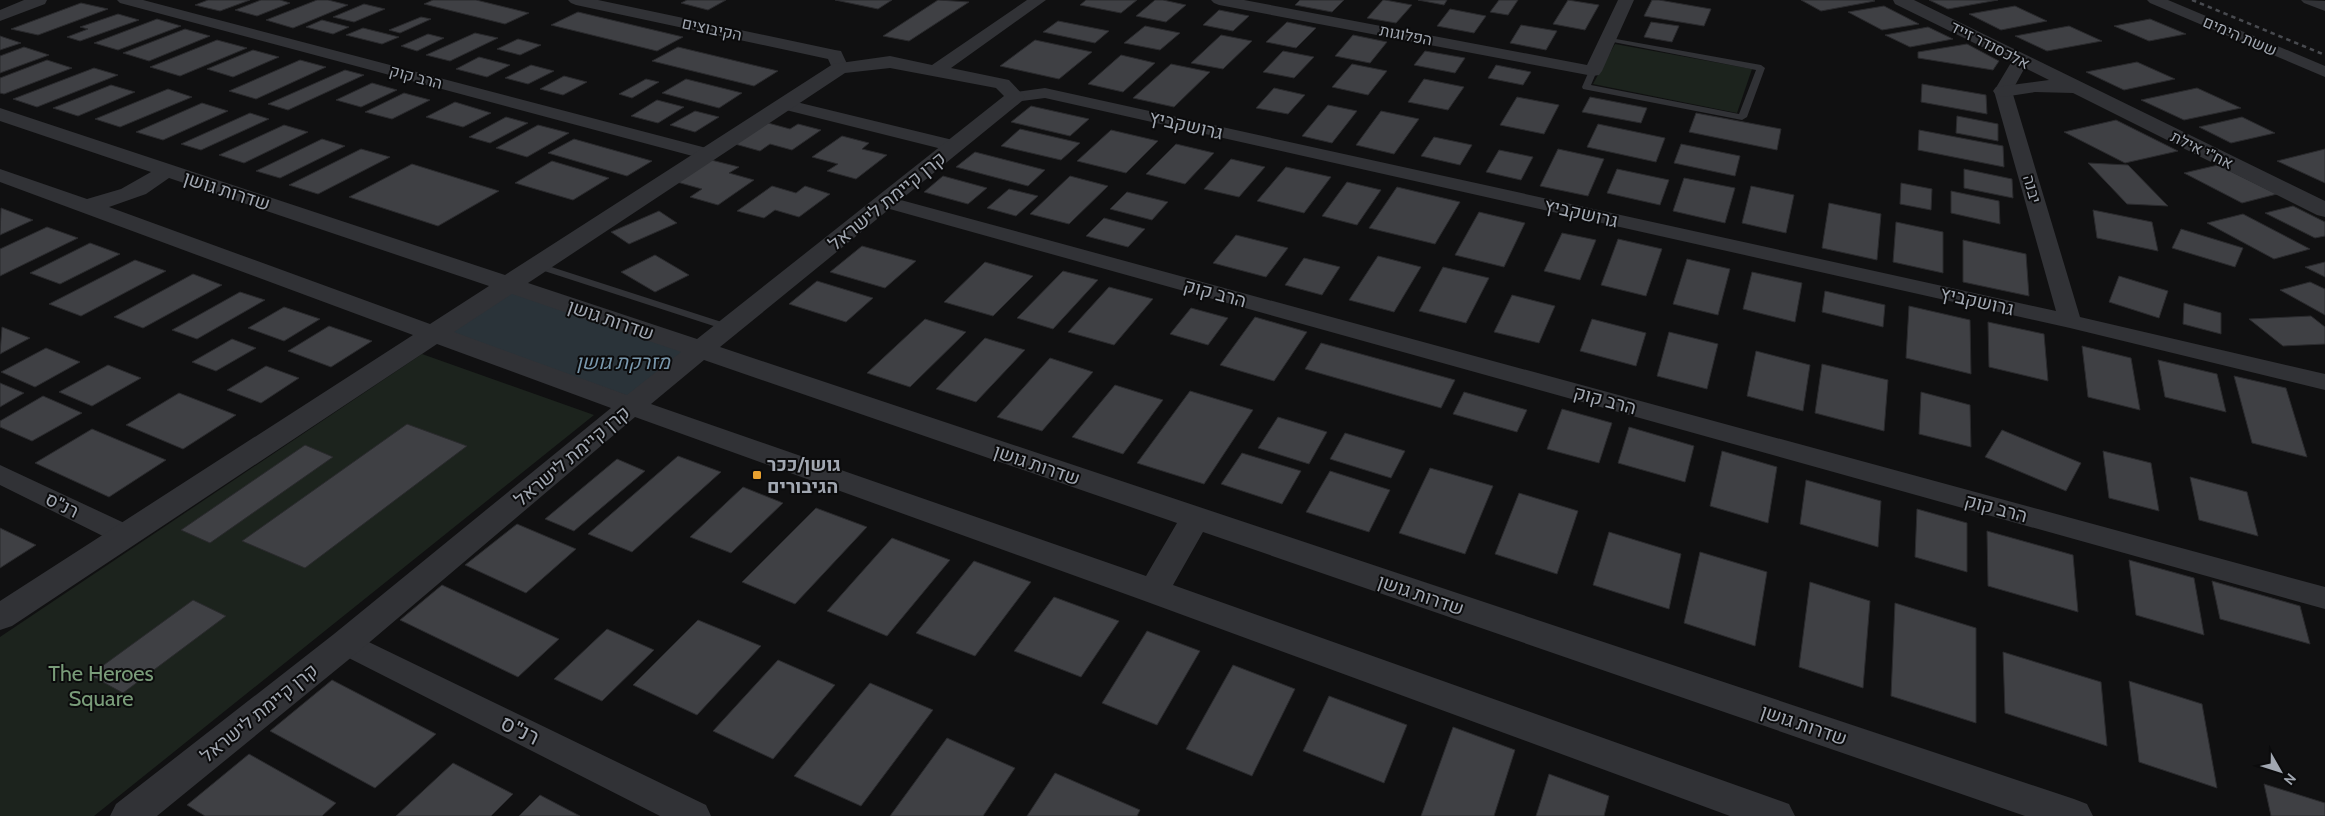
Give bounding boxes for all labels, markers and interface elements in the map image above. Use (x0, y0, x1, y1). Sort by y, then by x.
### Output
street label: ששת הימים (2200, 12, 2280, 60)
street label: הקיבוצים (680, 13, 744, 45)
street label: אלכסנדר זייד (1947, 17, 2033, 73)
street label: הפלוגות (1378, 21, 1434, 49)
street label: הרב קוק (388, 61, 444, 93)
street label: גרושקביץ (1147, 105, 1225, 145)
street label: אח"י אילת (2168, 127, 2236, 173)
street label: קרן קיימת לישראל (824, 147, 950, 255)
street label: שדרות גושן (181, 166, 273, 216)
street label: יבנה (2019, 173, 2045, 205)
street label: גרושקביץ (1542, 193, 1620, 233)
street label: הרב קוק (1181, 274, 1249, 312)
street label: גרושקביץ (1938, 281, 2016, 321)
street label: שדרות גושן (565, 295, 657, 345)
water label: מזרקת גושן (576, 350, 671, 374)
street label: הרב קוק (1571, 381, 1639, 419)
street label: קרן קיימת לישראל (509, 401, 635, 511)
street label: שדרות גושן (991, 440, 1083, 490)
place label: גושן/ככר הגיבורים (767, 453, 841, 498)
marker: גושן/ככר הגיבורים (751, 469, 763, 481)
street label: רנ"ס (41, 487, 83, 523)
street label: הרב קוק (1962, 489, 2030, 527)
street label: שדרות גושן (1375, 570, 1467, 620)
street label: קרן קיימת לישראל (196, 659, 322, 767)
park label: The Heroes Square (48, 660, 154, 712)
street label: שדרות גושן (1758, 700, 1850, 750)
street label: רנ"ס (496, 709, 544, 751)
north arrow (2255, 746, 2305, 796)
text: N (2280, 770, 2300, 789)

